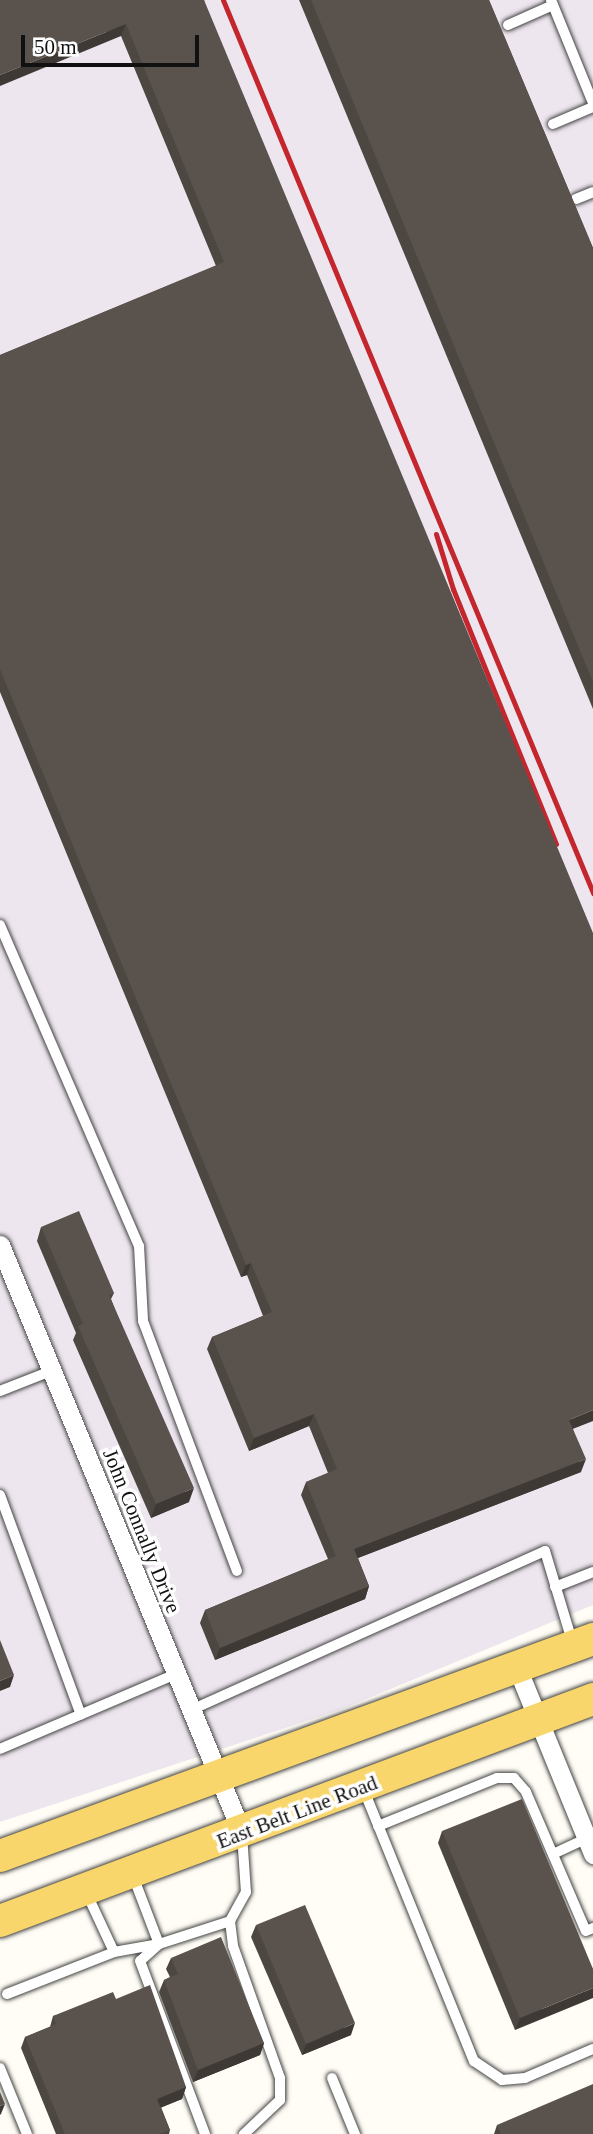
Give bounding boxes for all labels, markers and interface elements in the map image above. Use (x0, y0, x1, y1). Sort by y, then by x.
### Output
scale bar (24, 21, 203, 65)
text: 50 m (34, 35, 77, 59)
street label: John Connally Drive (98, 1445, 186, 1617)
street label: East Belt Line Road (213, 1770, 381, 1854)

